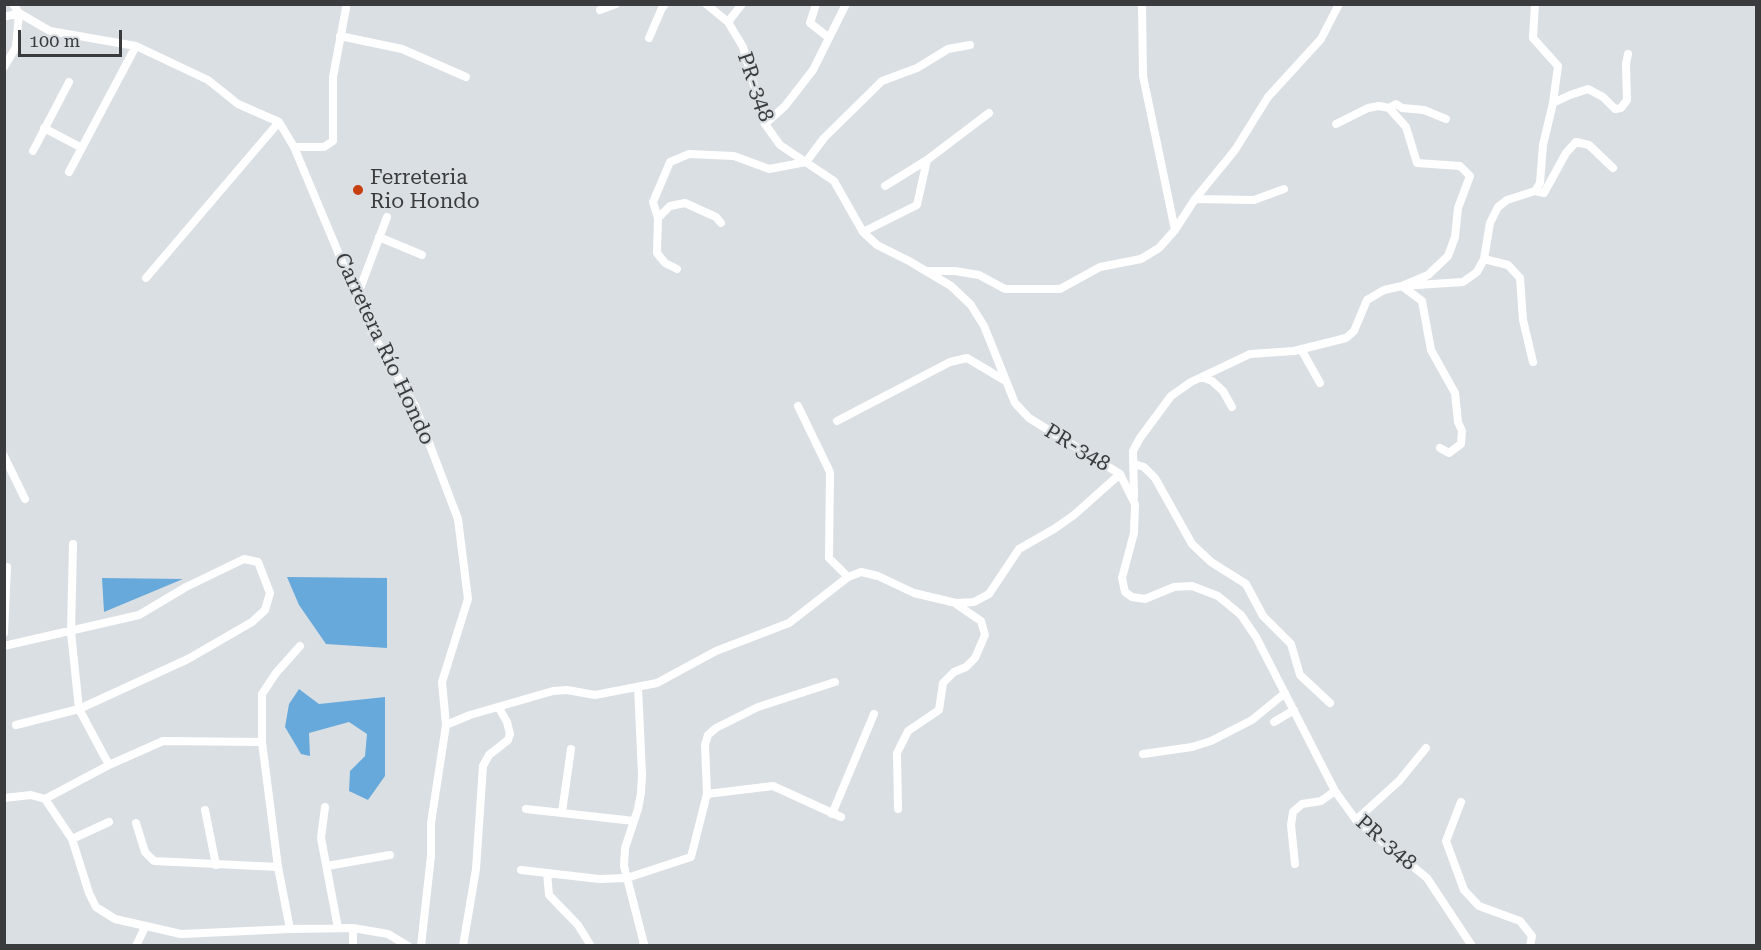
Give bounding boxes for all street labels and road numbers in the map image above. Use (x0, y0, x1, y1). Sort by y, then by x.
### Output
street label: PR-348 (731, 49, 779, 125)
street label: Carretera Río Hondo (328, 249, 440, 449)
street label: PR-348 (1040, 419, 1114, 477)
street label: PR-348 (1351, 810, 1421, 876)

